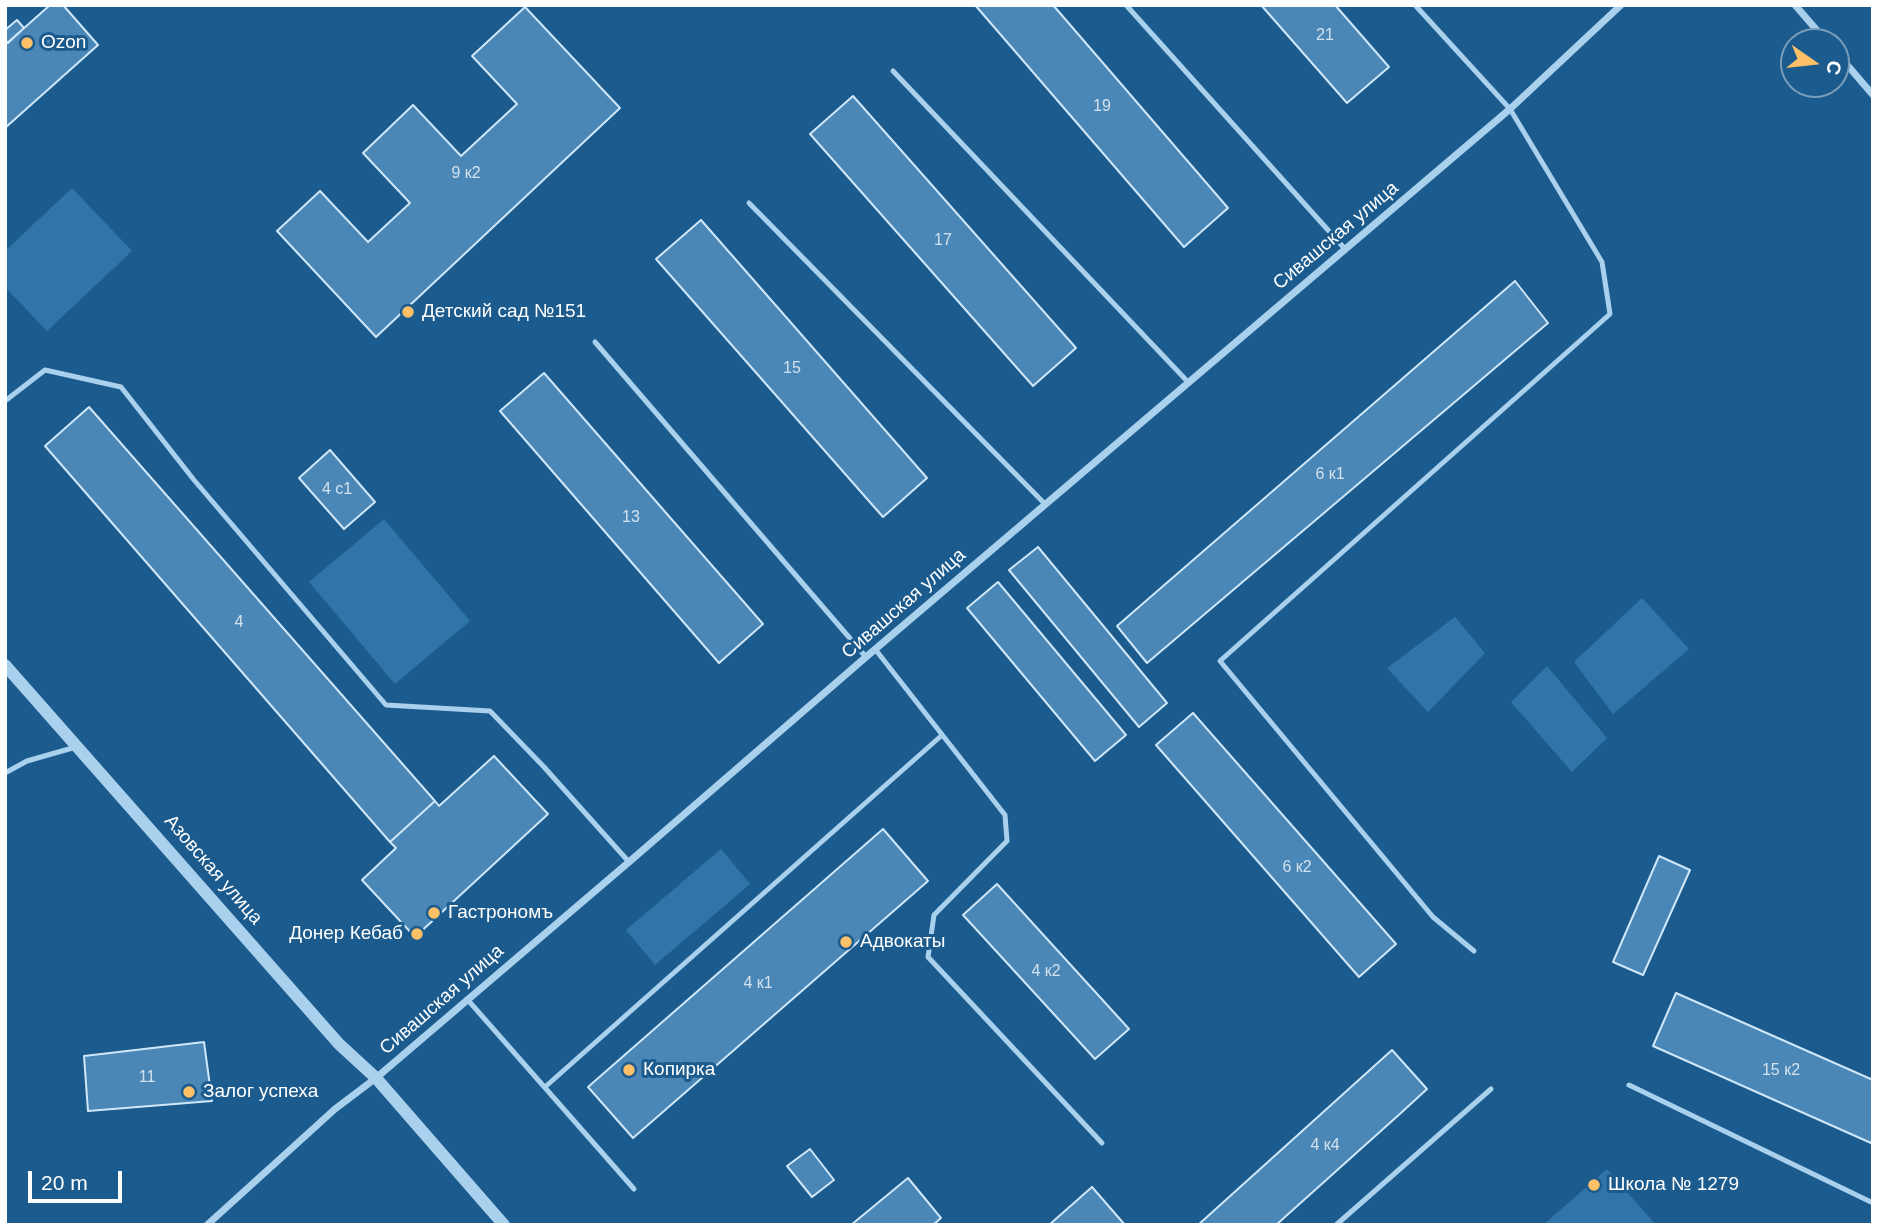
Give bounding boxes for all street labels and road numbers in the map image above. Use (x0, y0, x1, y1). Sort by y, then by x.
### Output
street label: Сивашская улица (1269, 177, 1403, 295)
street label: Сивашская улица (837, 544, 971, 664)
street label: Азовская улица (159, 810, 267, 930)
street label: Сивашская улица (375, 940, 509, 1060)

